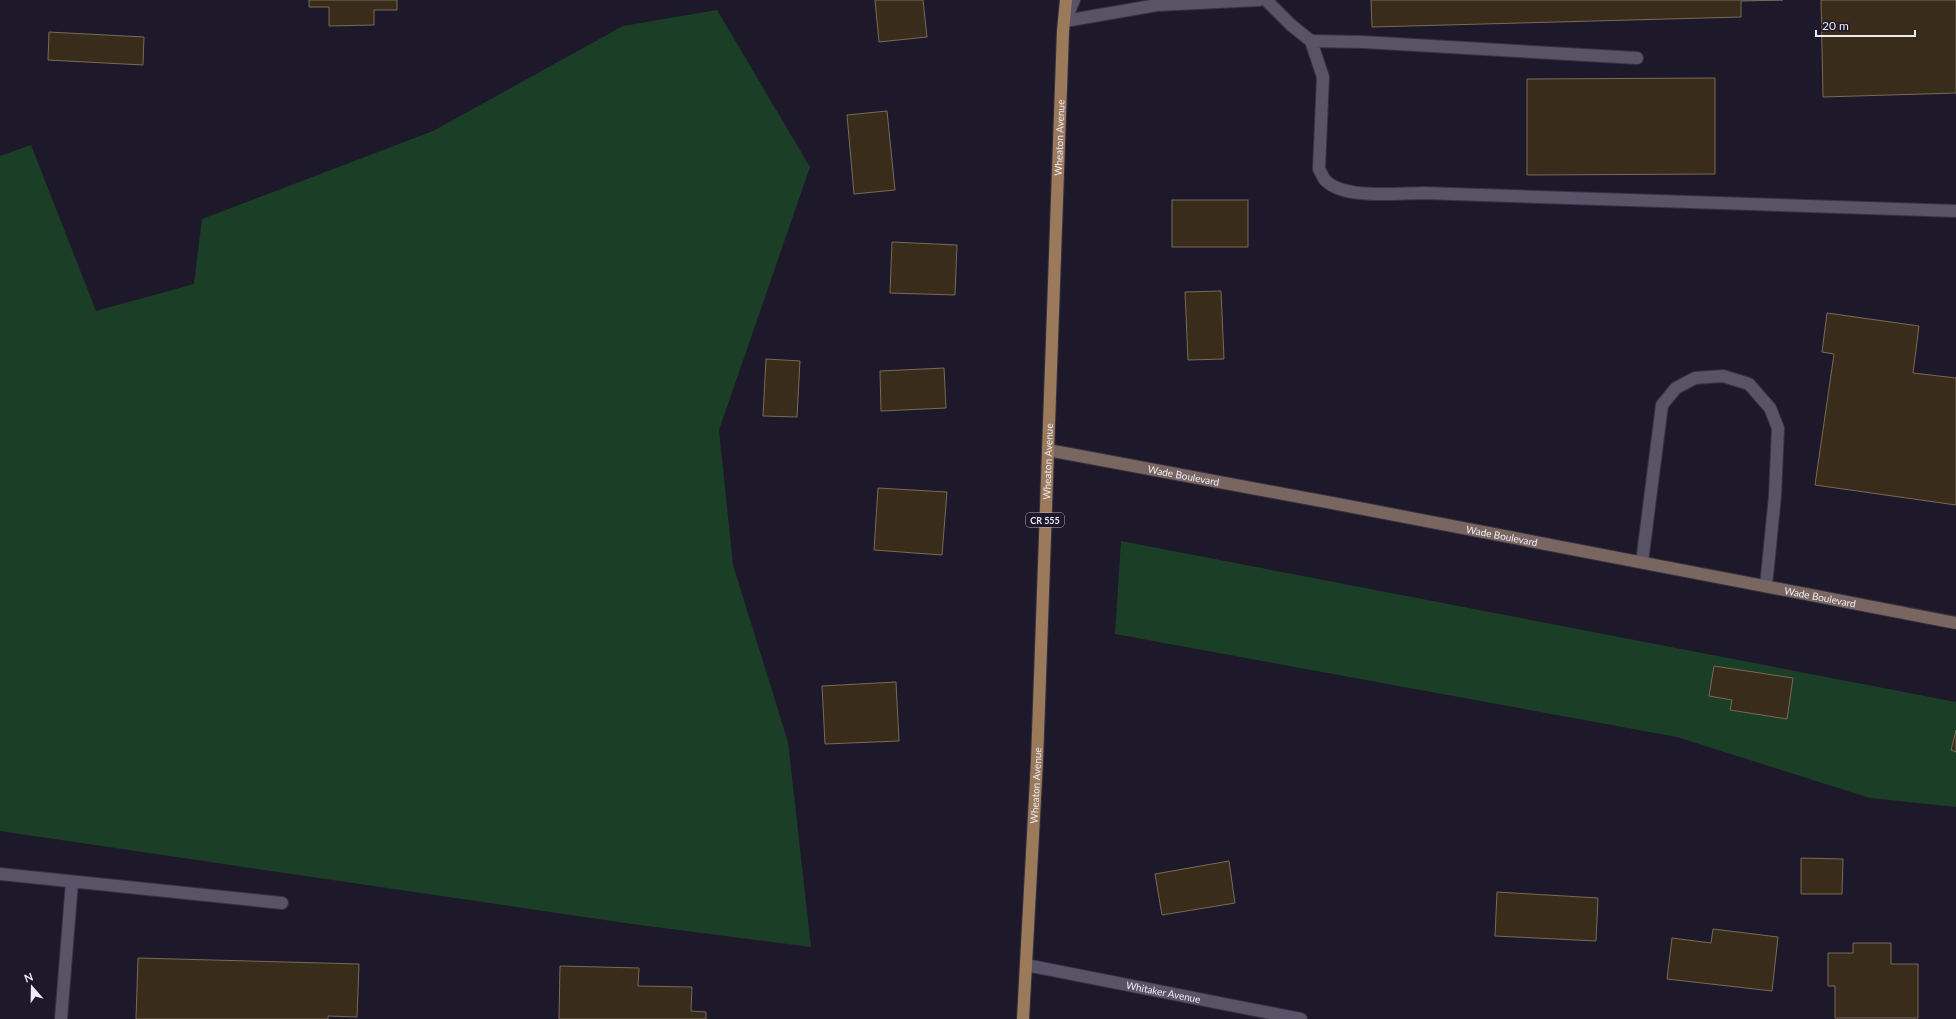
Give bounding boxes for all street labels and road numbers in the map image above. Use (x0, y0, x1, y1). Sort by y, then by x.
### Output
street label: Wheaton Avenue (1052, 99, 1067, 176)
street label: Wheaton Avenue (1040, 423, 1055, 500)
street label: Wade Boulevard (1147, 463, 1220, 488)
road number: CR 555 (1026, 513, 1064, 527)
street label: Wade Boulevard (1465, 523, 1539, 548)
street label: Wade Boulevard (1783, 584, 1857, 610)
street label: Wheaton Avenue (1028, 747, 1043, 824)
street label: Whitaker Avenue (1125, 979, 1202, 1005)

